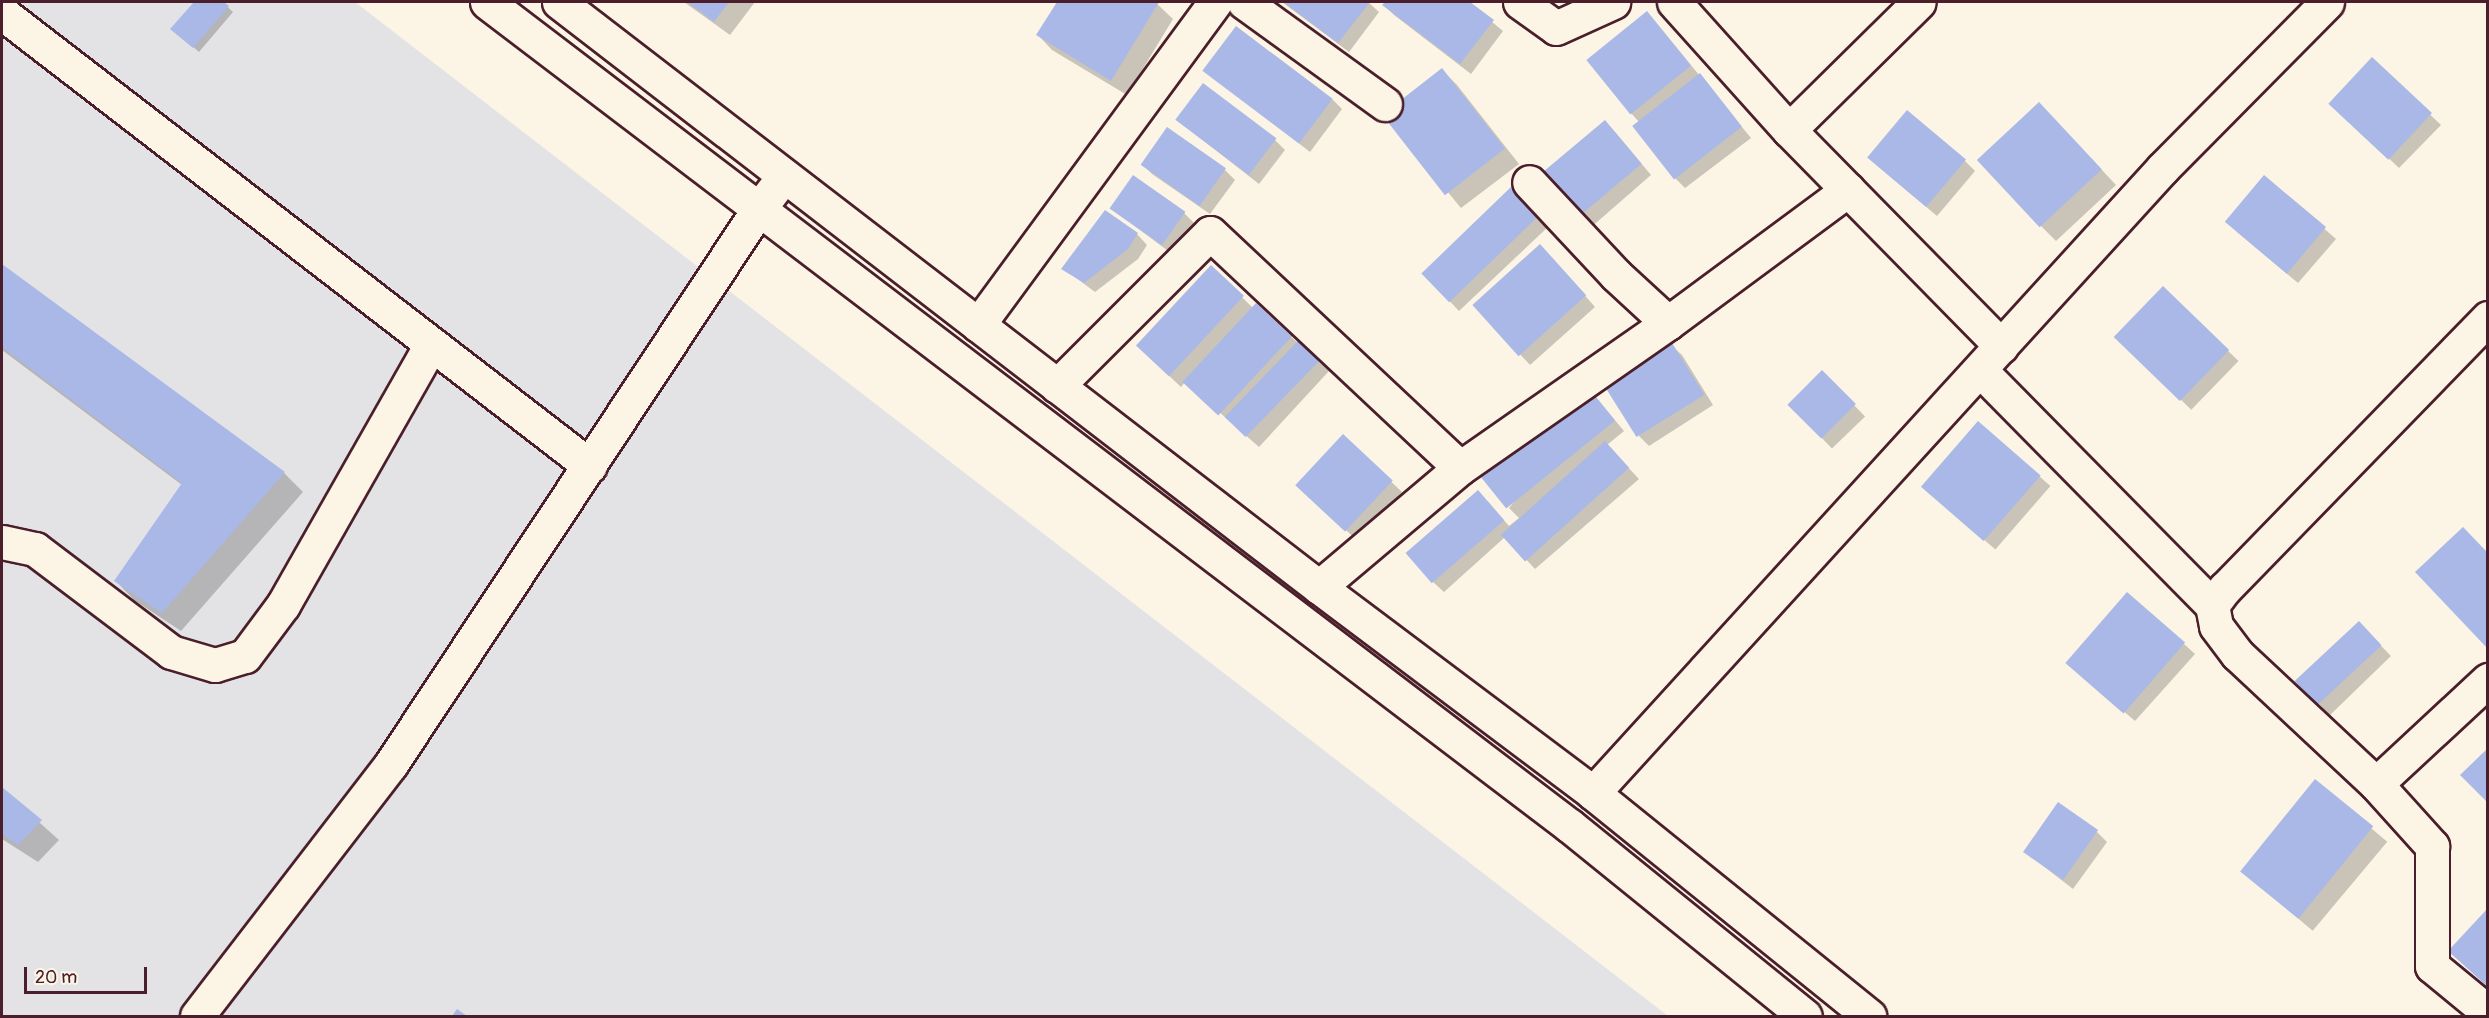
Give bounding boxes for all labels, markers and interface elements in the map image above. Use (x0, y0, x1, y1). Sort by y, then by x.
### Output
scale bar (27, 955, 150, 993)
text: 20 m (35, 966, 77, 989)

